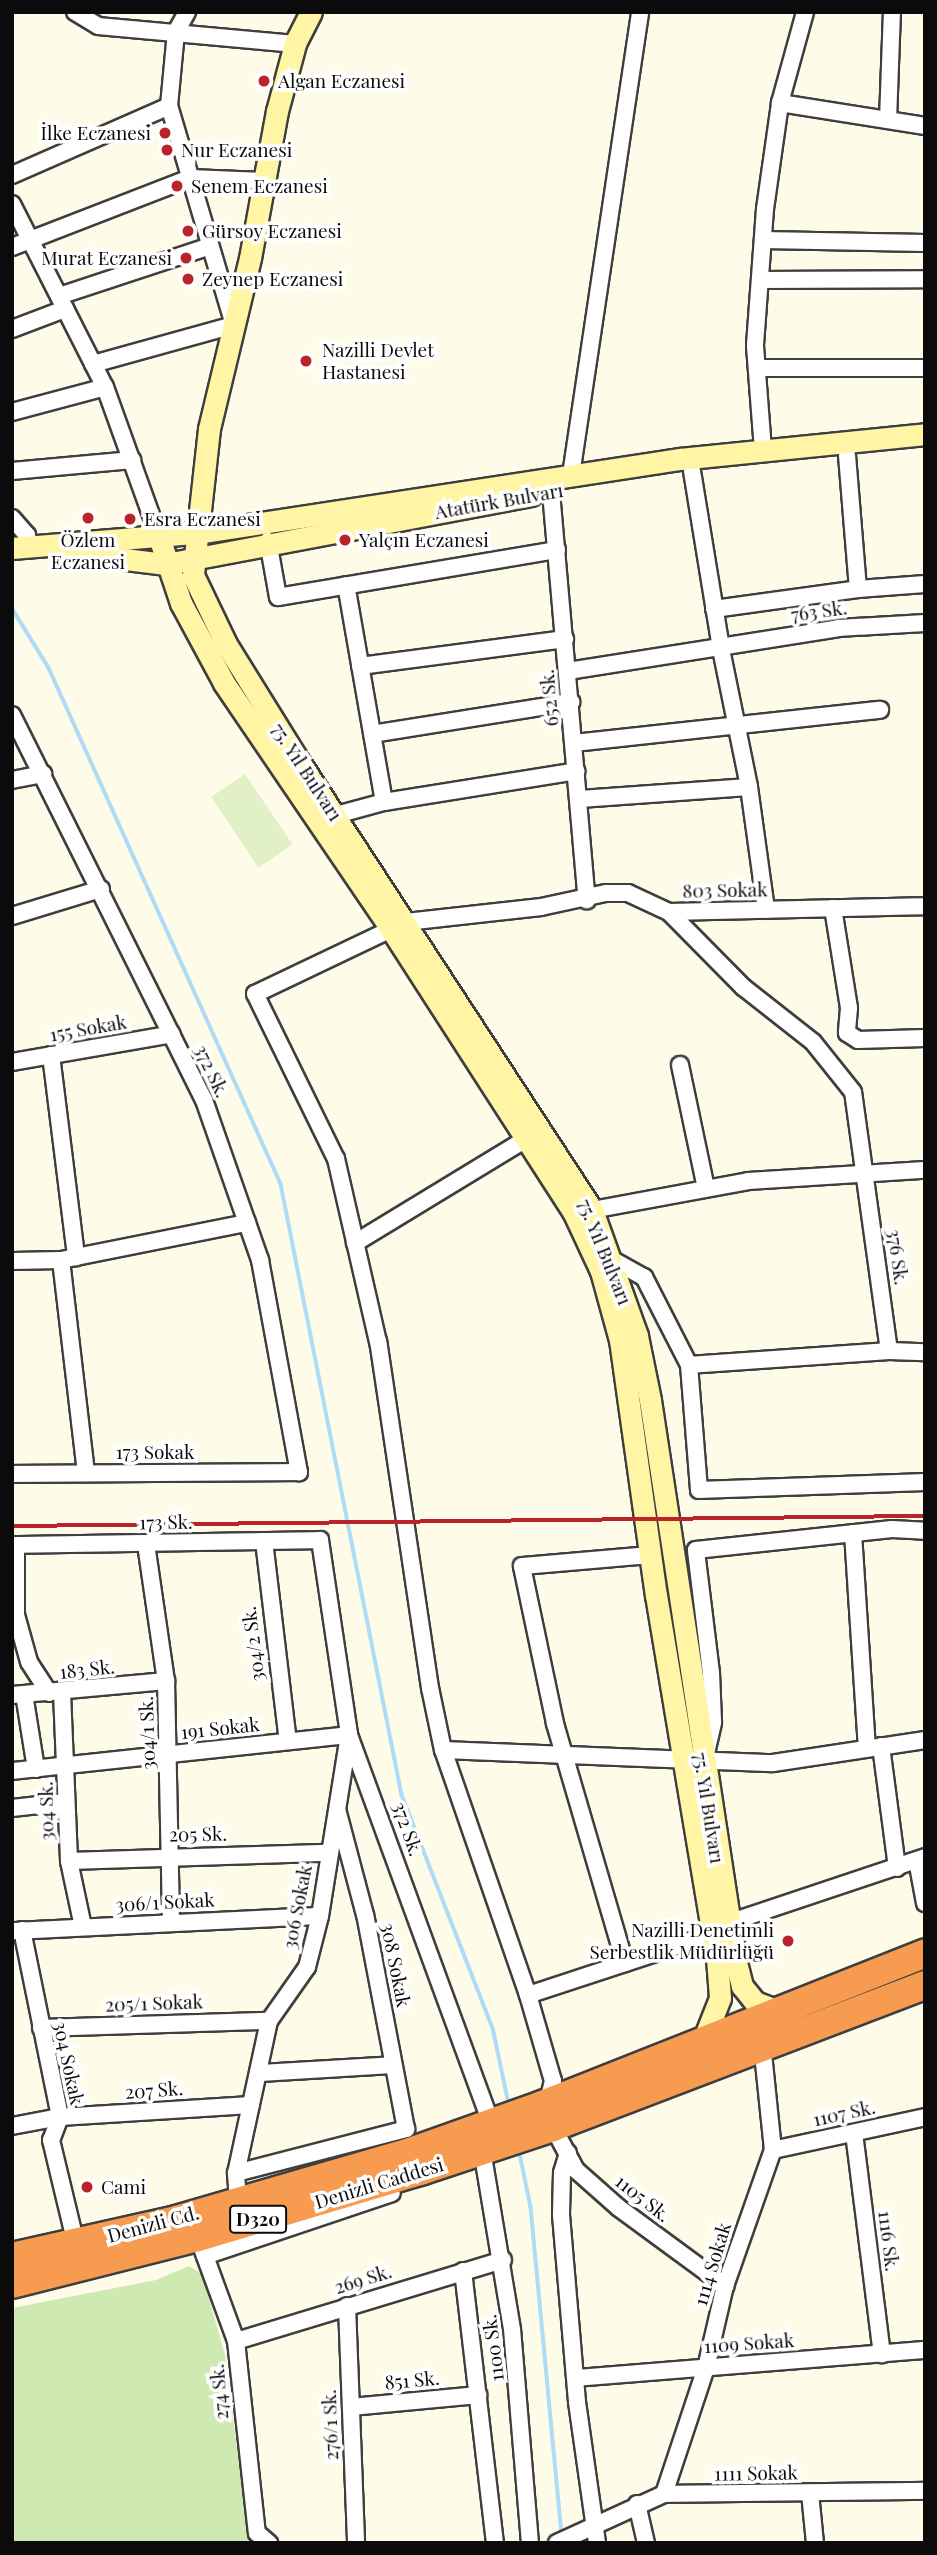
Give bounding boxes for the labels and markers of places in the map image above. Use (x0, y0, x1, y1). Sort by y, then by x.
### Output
place label: Algan Eczanesi (278, 70, 405, 92)
marker: Algan Eczanesi (256, 73, 272, 89)
place label: İlke Eczanesi (41, 122, 151, 144)
marker: İlke Eczanesi (157, 125, 173, 141)
place label: Nur Eczanesi (181, 139, 293, 161)
marker: Nur Eczanesi (159, 142, 175, 158)
place label: Senem Eczanesi (191, 175, 328, 197)
marker: Senem Eczanesi (169, 178, 185, 194)
place label: Gürsoy Eczanesi (202, 220, 342, 242)
marker: Gürsoy Eczanesi (180, 223, 196, 239)
place label: Murat Eczanesi (41, 247, 172, 269)
marker: Murat Eczanesi (178, 250, 194, 266)
place label: Zeynep Eczanesi (202, 268, 343, 290)
marker: Zeynep Eczanesi (180, 271, 196, 287)
place label: Nazilli Devlet Hastanesi (322, 339, 434, 383)
marker: Nazilli Devlet Hastanesi (296, 351, 316, 371)
place label: Esra Eczanesi (144, 508, 261, 530)
marker: Özlem Eczanesi (80, 510, 96, 526)
marker: Esra Eczanesi (122, 511, 138, 527)
place label: Özlem Eczanesi (51, 529, 125, 573)
place label: Yalçın Eczanesi (359, 529, 489, 551)
marker: Yalçın Eczanesi (337, 532, 353, 548)
place label: Nazilli Denetimli Serbestlik Müdürlüğü (589, 1919, 774, 1963)
marker: Nazilli Denetimli Serbestlik Müdürlüğü (780, 1933, 796, 1949)
place label: Cami (101, 2176, 146, 2198)
marker: Cami (79, 2179, 95, 2195)

